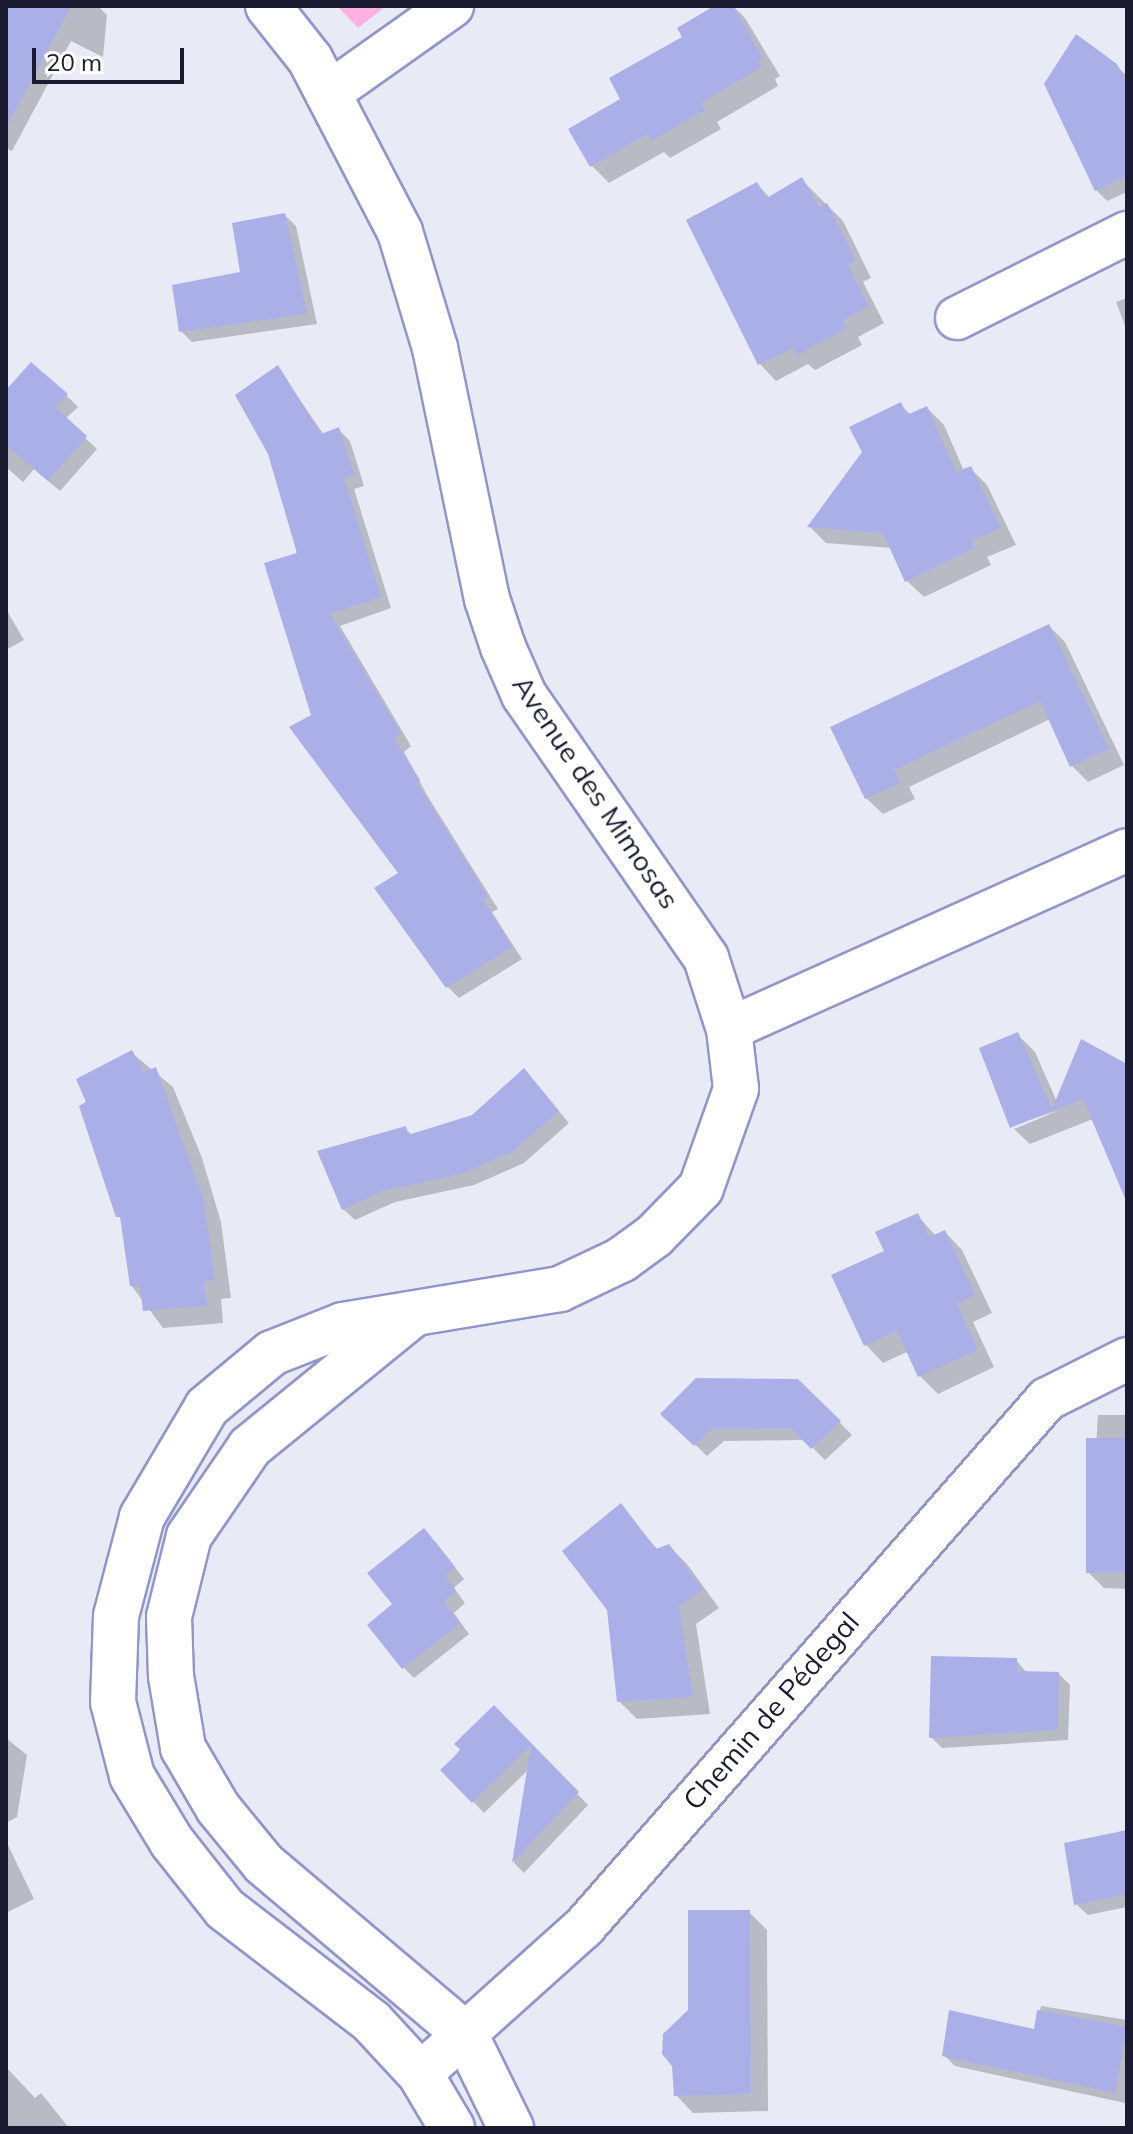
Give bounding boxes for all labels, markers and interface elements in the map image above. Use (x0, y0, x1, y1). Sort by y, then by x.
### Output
scale bar (36, 32, 188, 82)
text: 20 m (46, 47, 102, 77)
street label: Avenue des Mimosas (505, 669, 687, 915)
street label: Chemin de Pédegal (676, 1606, 866, 1816)

